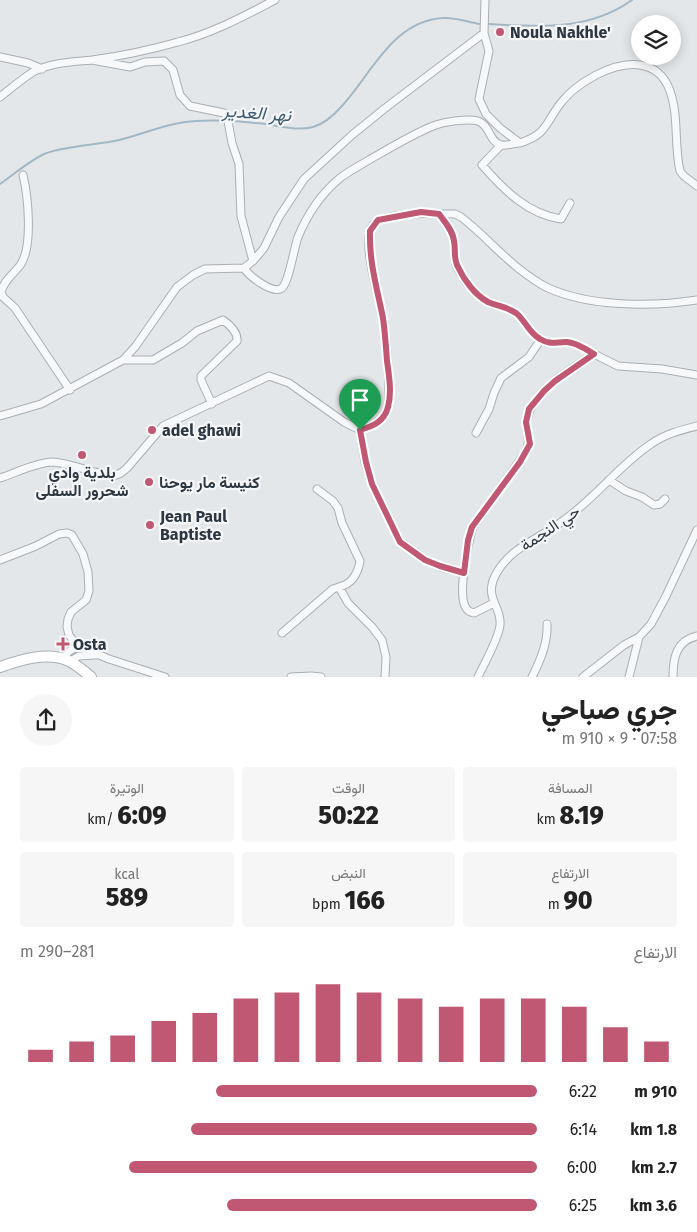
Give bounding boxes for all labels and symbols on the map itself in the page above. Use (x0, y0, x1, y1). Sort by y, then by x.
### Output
place label: Noula Nakhle' (510, 23, 611, 42)
marker: Noula Nakhle' (494, 26, 506, 38)
water label: نهر الغدير (221, 100, 293, 126)
pin (339, 379, 381, 430)
place label: adel ghawi (162, 421, 241, 440)
marker: adel ghawi (146, 424, 158, 436)
marker: بلدية وادي شحرور السفلى (76, 449, 88, 461)
place label: بلدية وادي شحرور السفلى (36, 463, 129, 501)
place label: كنيسة مار يوحنا (159, 473, 260, 493)
marker: كنيسة مار يوحنا (143, 476, 155, 488)
street label: حي النجمة (517, 501, 586, 558)
place label: Jean Paul Baptiste (159, 507, 227, 544)
marker: Jean Paul Baptiste (144, 519, 156, 531)
place label: Osta (73, 635, 107, 654)
marker: Osta (57, 638, 69, 650)

